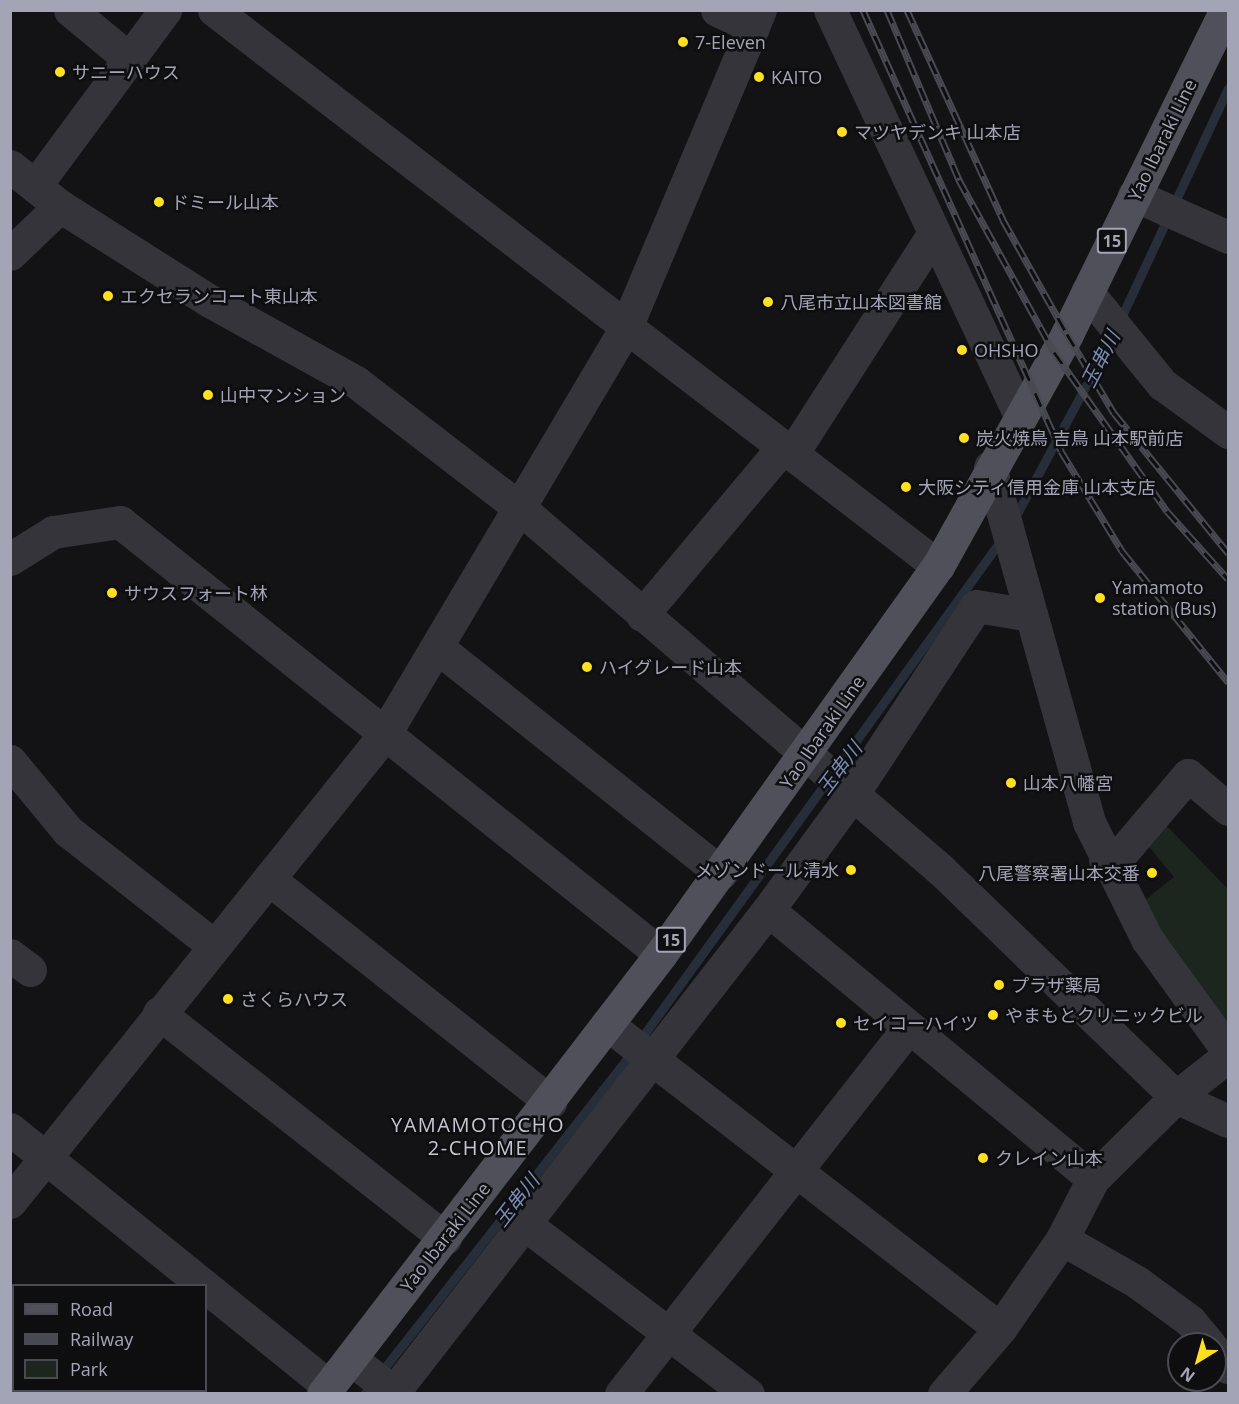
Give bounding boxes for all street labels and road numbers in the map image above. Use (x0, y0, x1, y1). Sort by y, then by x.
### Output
street label: Yao Ibaraki Line (1123, 76, 1201, 204)
road number: 15 (1096, 228, 1128, 254)
street label: Yao Ibaraki Line (775, 671, 869, 793)
road number: 15 (654, 927, 688, 953)
street label: Yao Ibaraki Line (396, 1178, 494, 1296)

